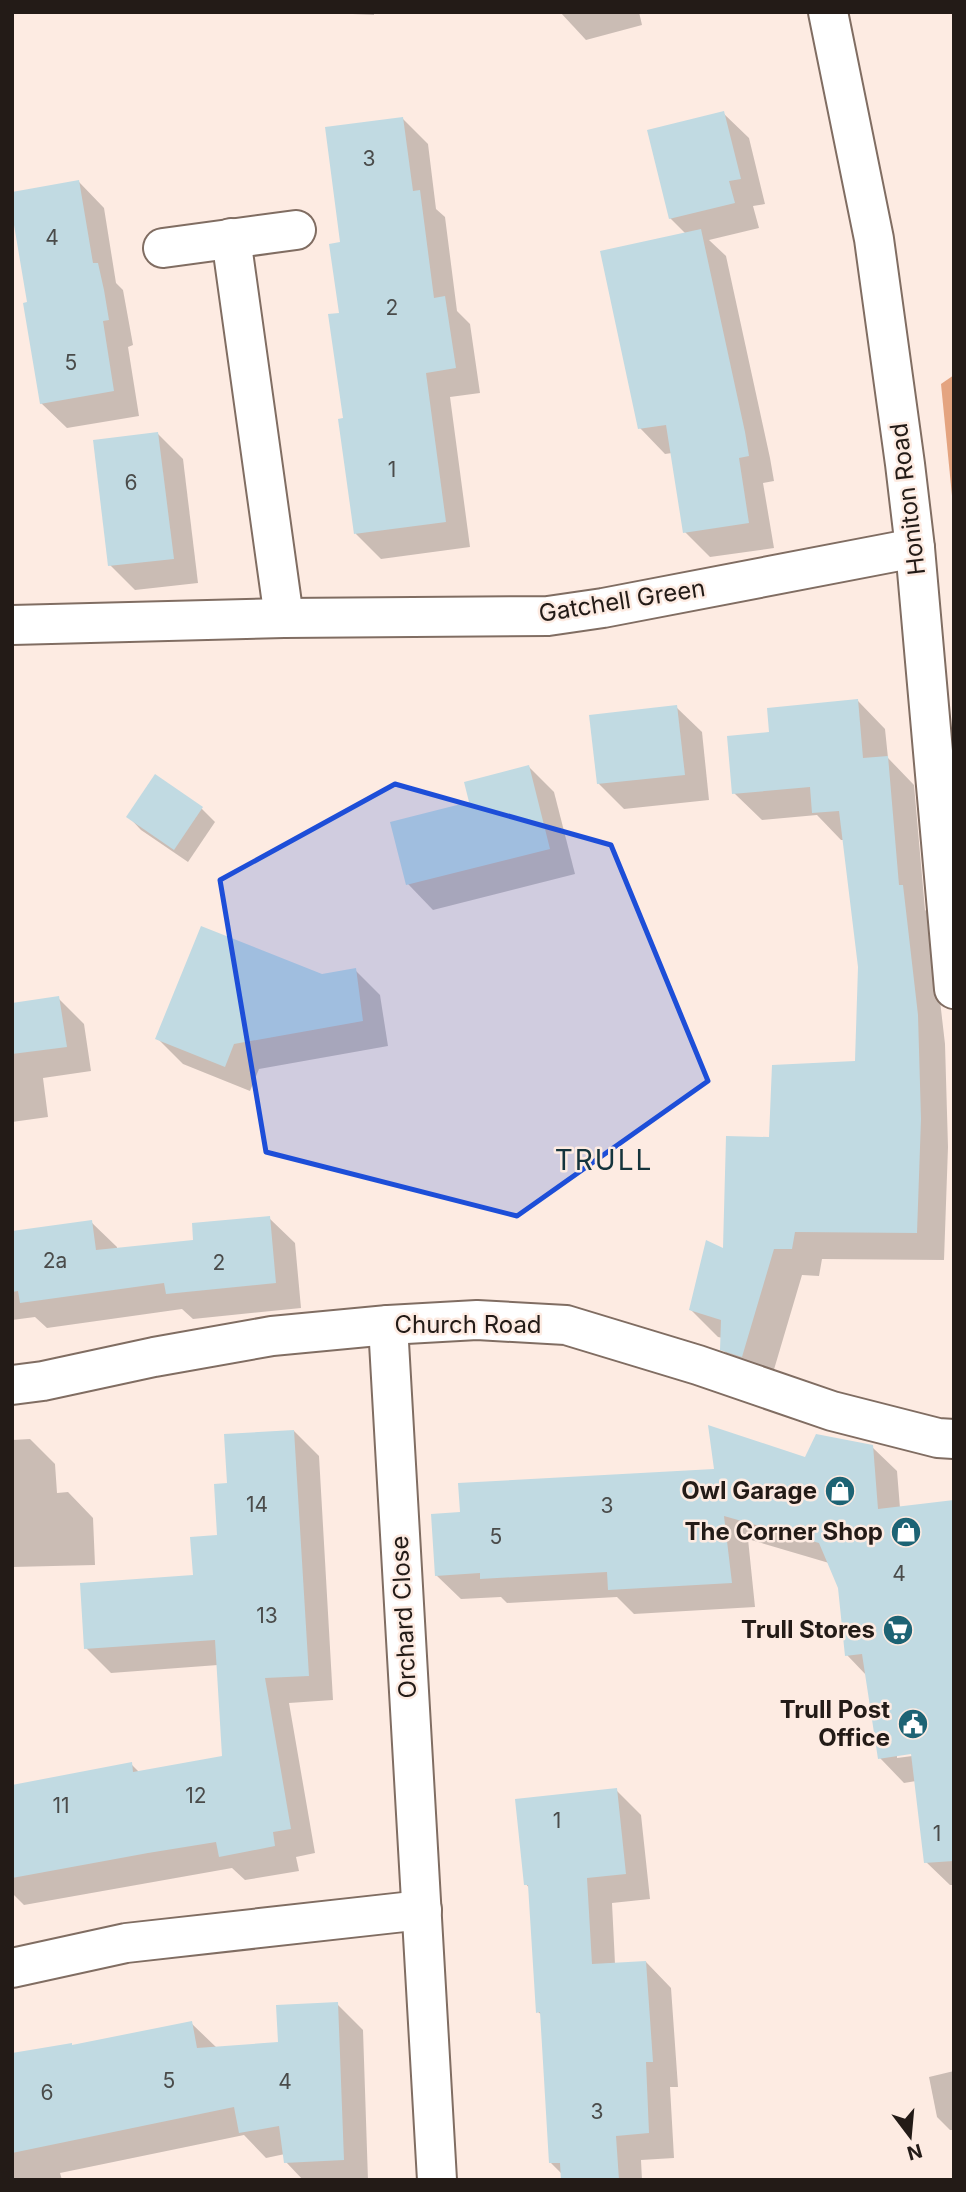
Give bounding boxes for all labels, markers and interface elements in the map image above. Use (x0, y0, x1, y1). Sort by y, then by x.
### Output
house number: 3 (363, 146, 375, 171)
house number: 4 (45, 225, 59, 250)
house number: 2 (386, 295, 398, 320)
house number: 5 (65, 350, 77, 375)
street label: Honiton Road (884, 421, 931, 577)
house number: 1 (388, 457, 396, 482)
house number: 6 (124, 470, 138, 495)
street label: Gatchell Green (537, 573, 707, 628)
district label: TRULL (555, 1143, 653, 1177)
house number: 2a (43, 1248, 67, 1273)
house number: 2 (213, 1250, 225, 1275)
street label: Church Road (394, 1310, 542, 1339)
shop icon: Owl Garage (823, 1474, 857, 1508)
place label: Owl Garage (681, 1476, 817, 1505)
house number: 14 (246, 1492, 268, 1517)
house number: 3 (601, 1493, 613, 1518)
shop icon: The Corner Shop (889, 1515, 923, 1549)
place label: The Corner Shop (684, 1517, 883, 1546)
house number: 5 (490, 1524, 502, 1549)
street label: Orchard Close (385, 1535, 422, 1699)
house number: 4 (892, 1561, 906, 1586)
house number: 13 (256, 1603, 278, 1628)
supermarket icon: Trull Stores (881, 1613, 915, 1647)
place label: Trull Stores (741, 1615, 875, 1644)
place label: Trull Post Office (780, 1695, 890, 1752)
public building icon: Trull Post Office (896, 1707, 930, 1741)
house number: 12 (185, 1783, 207, 1808)
house number: 11 (52, 1793, 70, 1818)
house number: 1 (553, 1808, 561, 1833)
house number: 1 (933, 1821, 941, 1846)
house number: 5 (163, 2068, 175, 2093)
house number: 4 (278, 2069, 292, 2094)
house number: 6 (40, 2080, 54, 2105)
house number: 3 (591, 2099, 603, 2124)
north arrow (875, 2101, 945, 2171)
text: N (904, 2139, 925, 2165)

